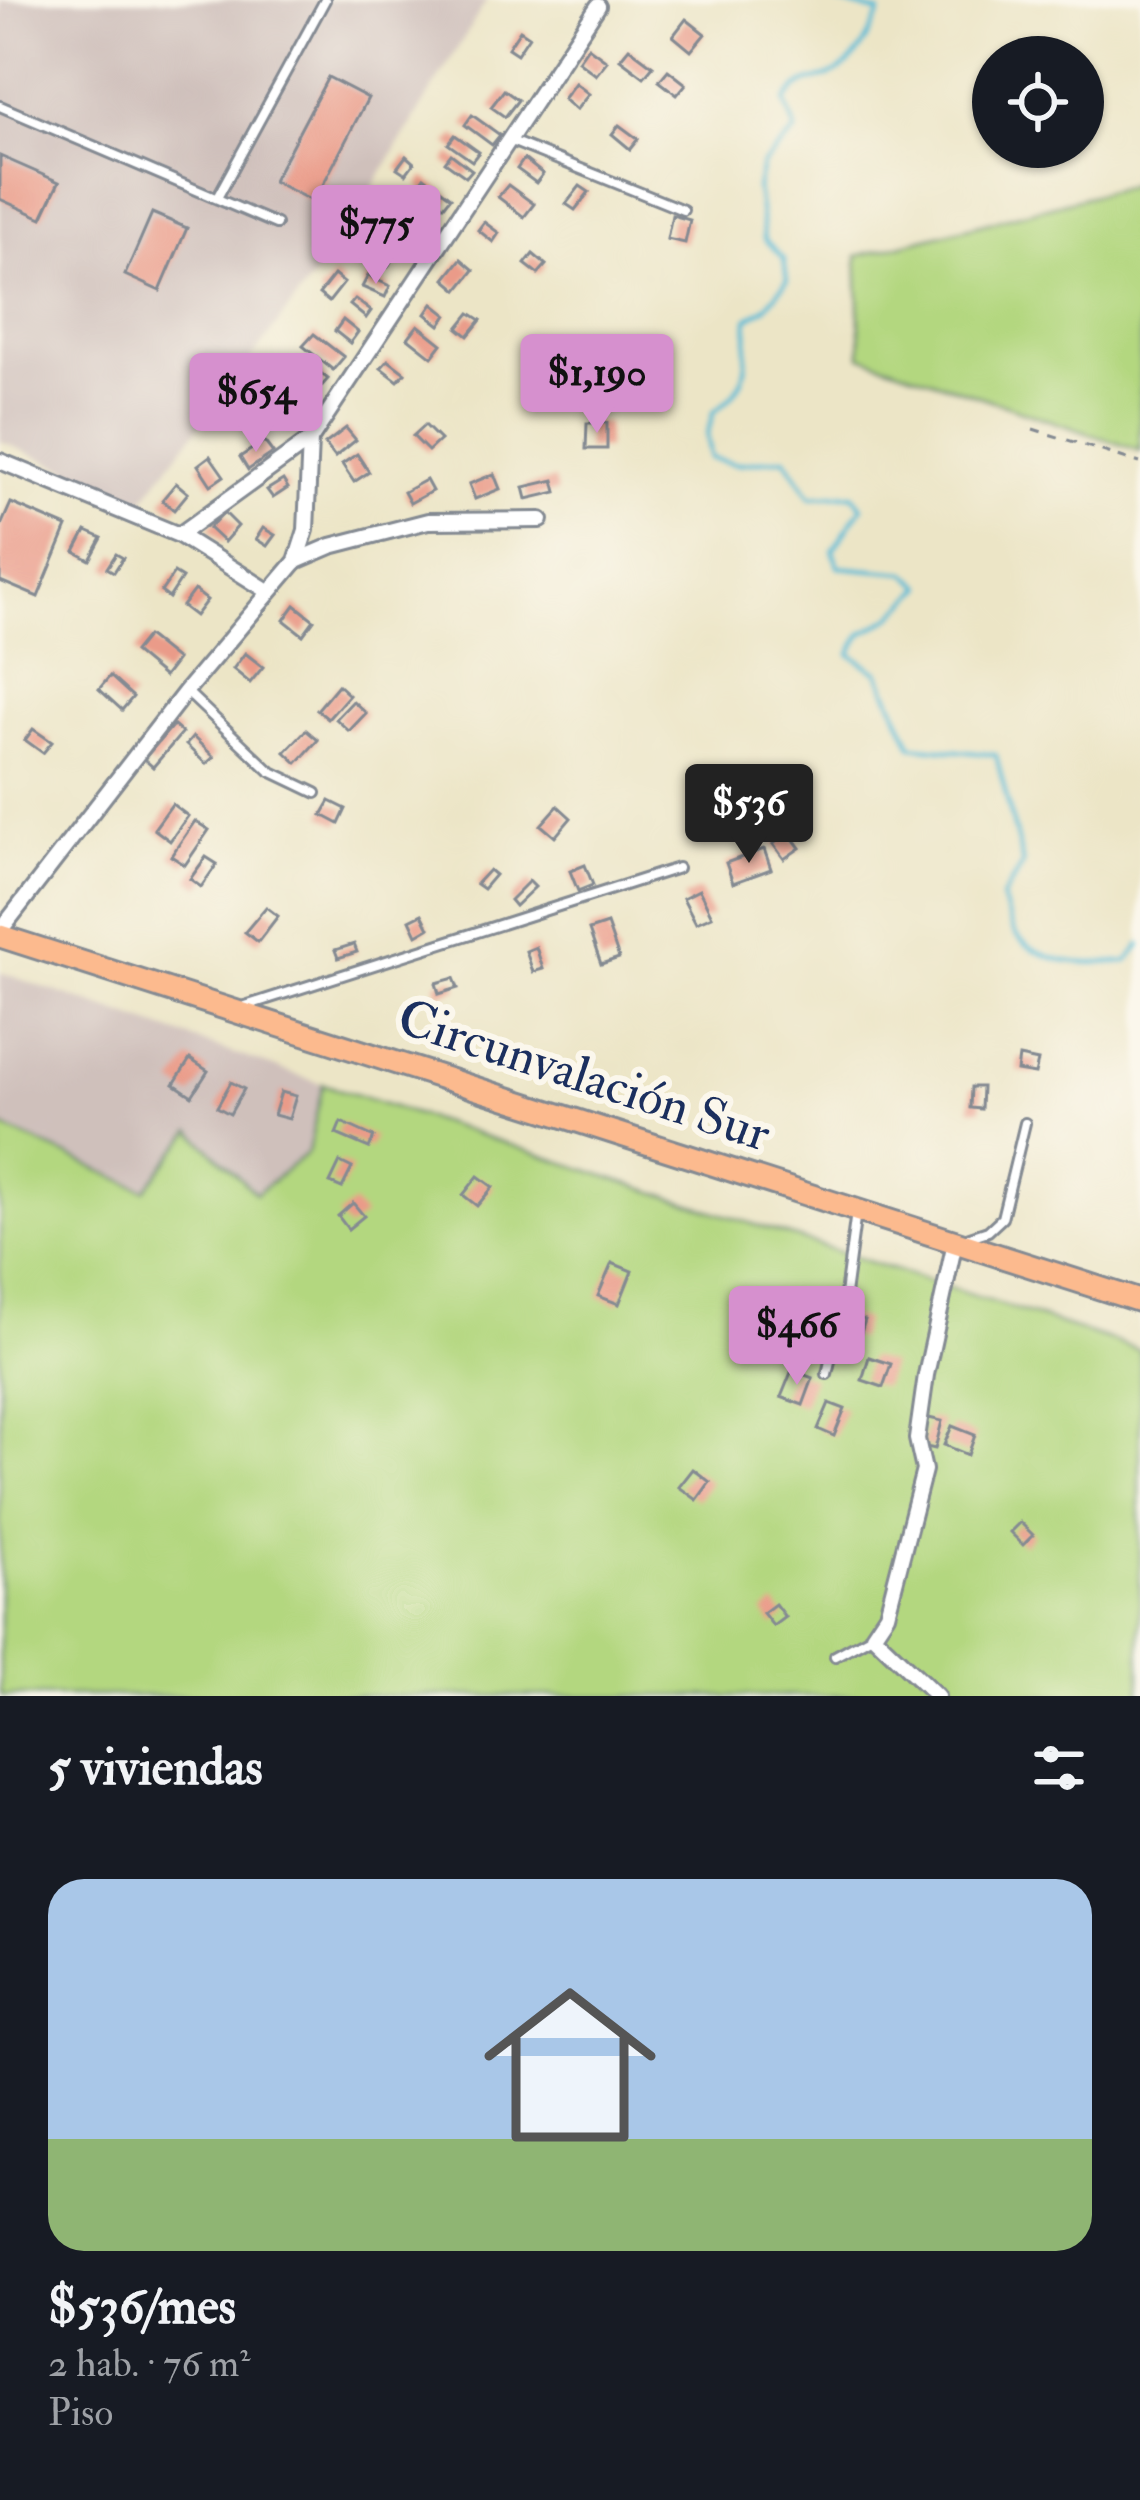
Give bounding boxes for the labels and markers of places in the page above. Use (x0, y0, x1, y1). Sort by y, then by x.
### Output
pin: $775 (305, 185, 447, 287)
pin: $1,190 (499, 334, 695, 436)
pin: $654 (185, 353, 327, 455)
pin: $536 (678, 764, 820, 866)
pin: $466 (726, 1286, 868, 1388)

